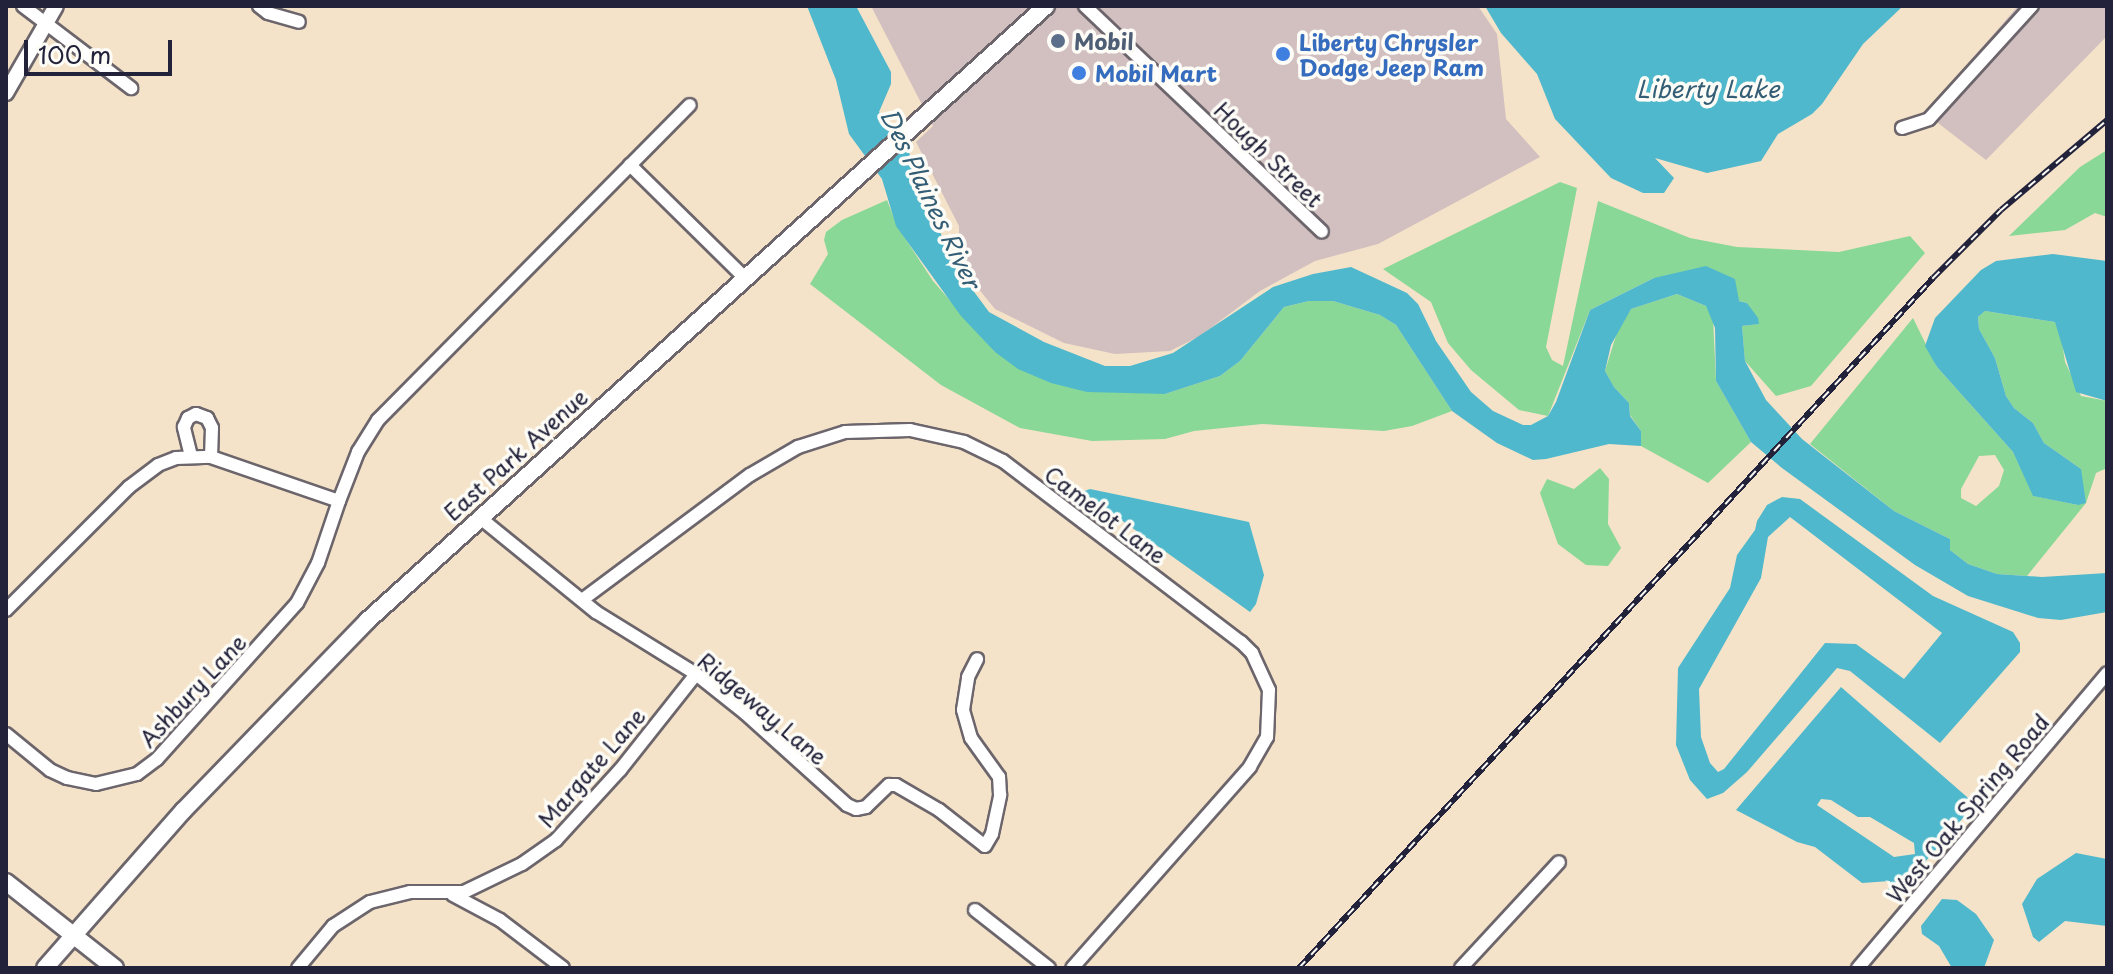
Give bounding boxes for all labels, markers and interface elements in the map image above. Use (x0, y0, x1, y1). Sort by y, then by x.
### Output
scale bar (28, 24, 176, 74)
place label: Mobil (1074, 28, 1134, 54)
place label: Liberty Chrysler Dodge Jeep Ram (1299, 28, 1486, 80)
marker: Mobil (1049, 32, 1067, 50)
text: 100 m (38, 36, 111, 72)
marker: Liberty Chrysler Dodge Jeep Ram (1274, 45, 1292, 63)
place label: Mobil Mart (1095, 60, 1218, 86)
marker: Mobil Mart (1070, 64, 1088, 82)
water label: Liberty Lake (1636, 75, 1780, 103)
street label: Hough Street (1209, 96, 1329, 212)
water label: Des Plaines River (875, 103, 987, 293)
street label: East Park Avenue (438, 382, 592, 526)
street label: Camelot Lane (1039, 459, 1173, 569)
street label: Ashbury Lane (133, 628, 251, 752)
street label: Ridgeway Lane (694, 647, 832, 769)
street label: Margate Lane (532, 702, 650, 832)
street label: West Oak Spring Road (1880, 708, 2054, 908)

